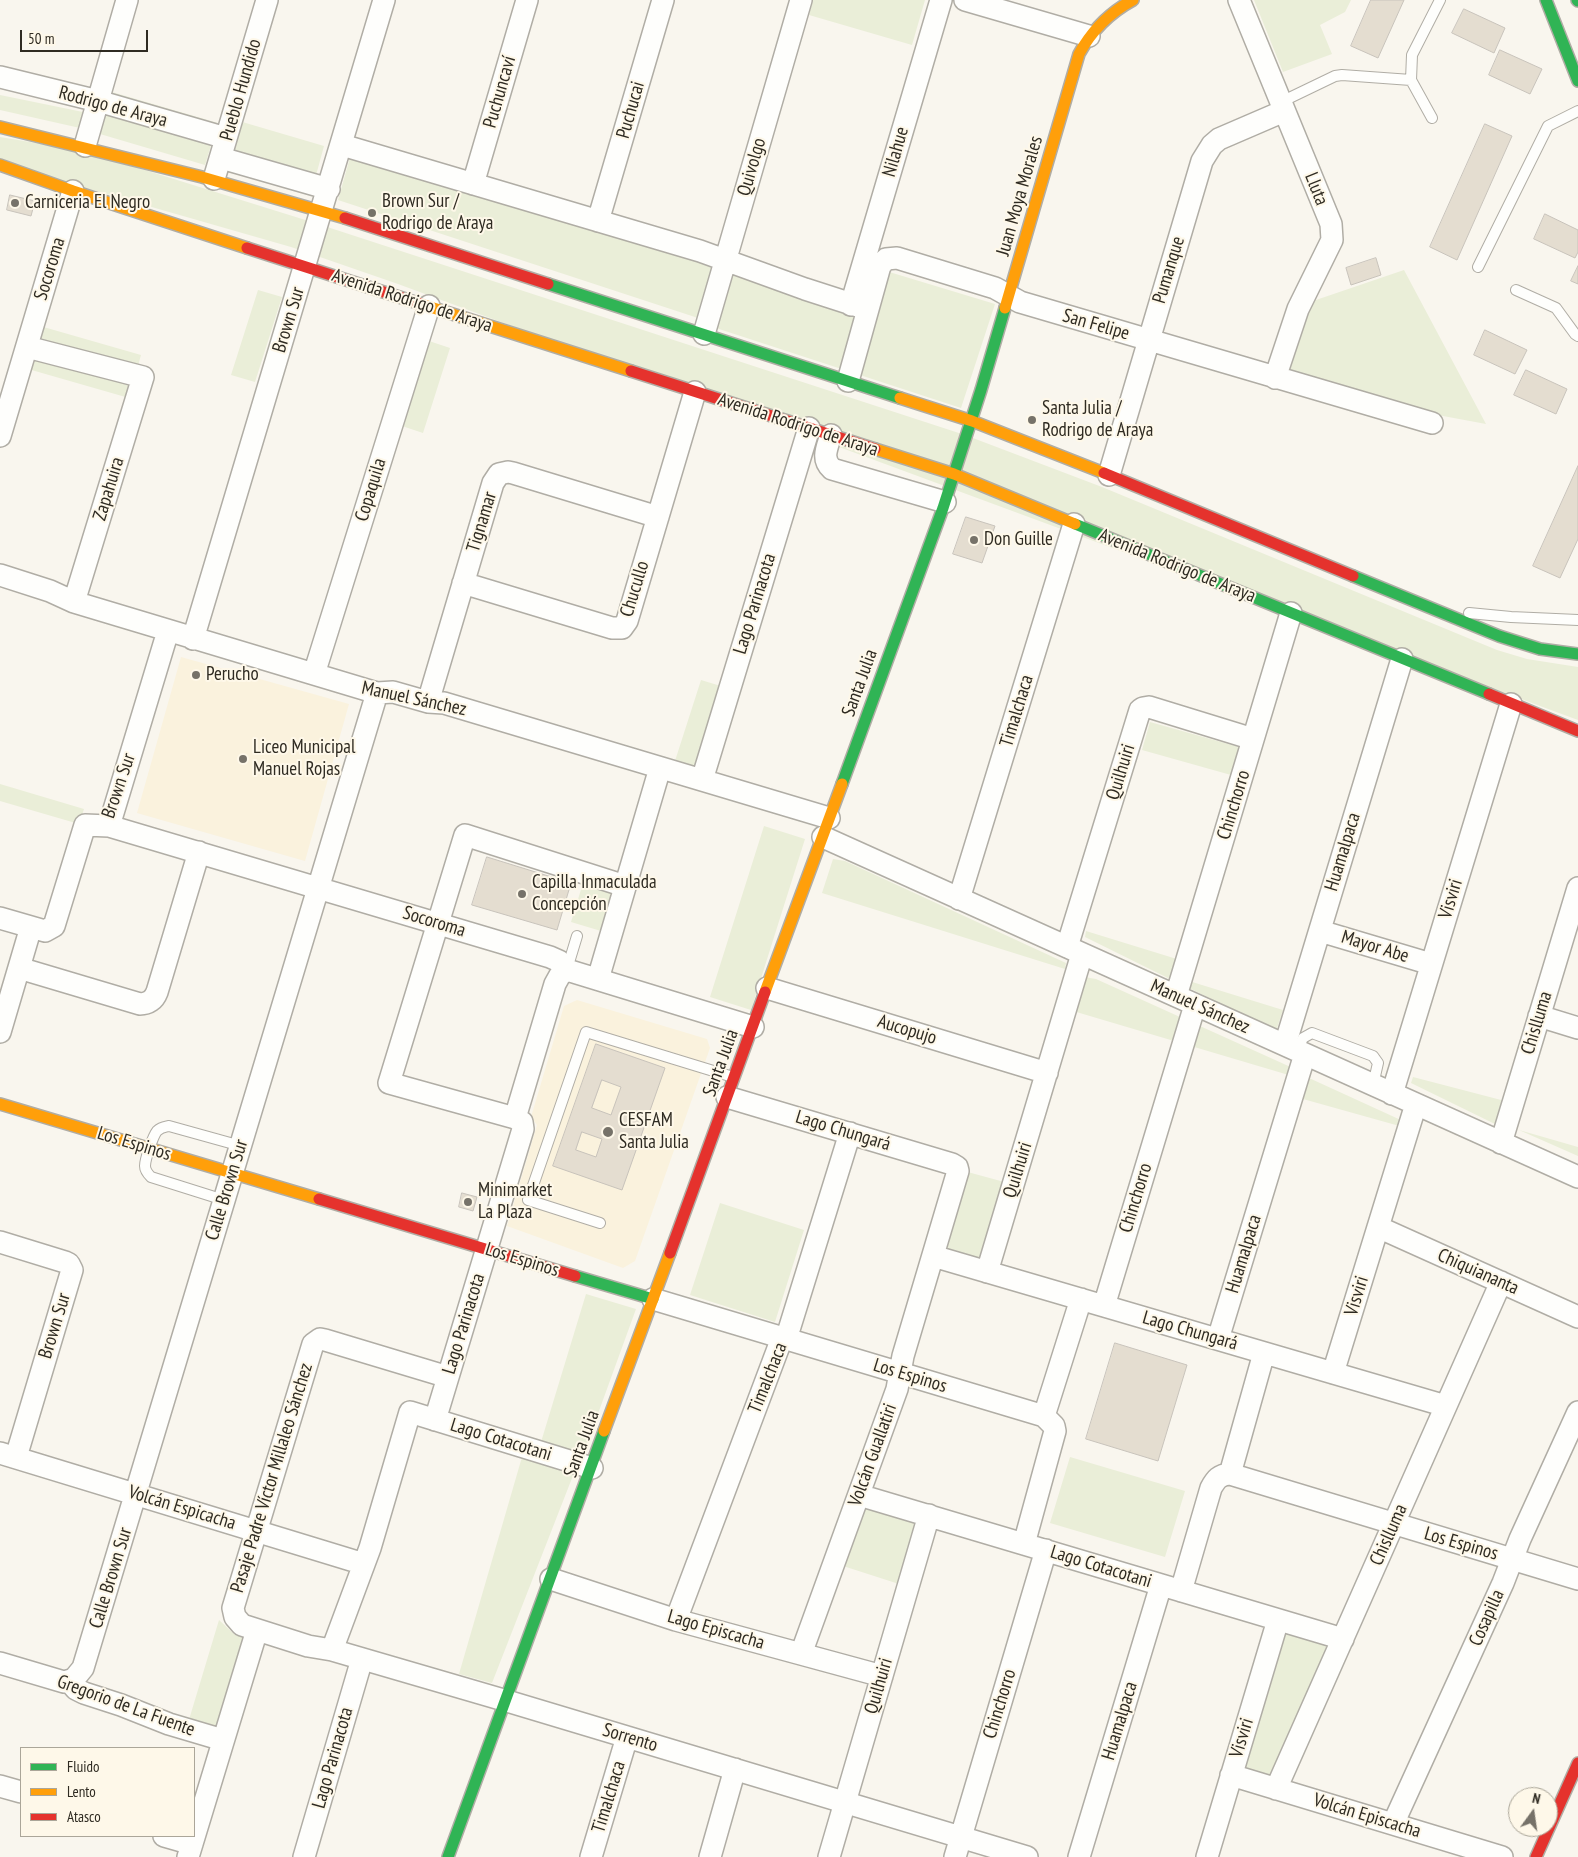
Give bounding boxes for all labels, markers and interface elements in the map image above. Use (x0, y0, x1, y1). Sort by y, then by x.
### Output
scale bar (22, 20, 150, 52)
text: 50 m (28, 29, 54, 48)
street label: Pueblo Hundido (216, 37, 266, 143)
street label: Puchuncaví (479, 53, 521, 131)
street label: Puchucai (612, 79, 650, 141)
street label: Rodrigo de Araya (56, 82, 170, 132)
street label: Nilahue (878, 124, 914, 180)
street label: Juan Moya Morales (992, 133, 1048, 259)
street label: Quivolgo (733, 135, 771, 199)
street label: Lluta (1299, 169, 1333, 209)
place label: Brown Sur / Rodrigo de Araya (382, 191, 493, 235)
place label: Carniceria El Negro (25, 192, 150, 214)
marker: Carniceria El Negro (9, 197, 21, 209)
marker: Brown Sur / Rodrigo de Araya (366, 207, 378, 219)
street label: Pumanque (1148, 234, 1190, 306)
street label: Socoroma (30, 235, 70, 303)
street label: Avenida Rodrigo de Araya (329, 264, 495, 338)
street label: Brown Sur (268, 284, 310, 356)
street label: San Felipe (1060, 305, 1132, 345)
street label: Avenida Rodrigo de Araya (715, 388, 881, 462)
place label: Santa Julia / Rodrigo de Araya (1042, 398, 1153, 442)
marker: Santa Julia / Rodrigo de Araya (1026, 414, 1038, 426)
street label: Zapahuira (89, 455, 129, 523)
street label: Copaquila (351, 456, 391, 524)
street label: Tignamar (462, 489, 502, 555)
street label: Avenida Rodrigo de Araya (1095, 524, 1259, 608)
place label: Don Guille (984, 529, 1053, 551)
marker: Don Guille (968, 534, 980, 546)
street label: Lago Parinacota (729, 551, 781, 657)
street label: Chucullo (616, 558, 654, 620)
street label: Santa Julia (837, 646, 883, 720)
place label: Perucho (206, 664, 259, 686)
marker: Perucho (190, 669, 202, 681)
street label: Timalchaca (995, 672, 1039, 750)
street label: Manuel Sánchez (360, 677, 468, 721)
place label: Liceo Municipal Manuel Rojas (253, 737, 355, 781)
street label: Quilhuiri (1102, 741, 1140, 803)
street label: Brown Sur (97, 750, 141, 822)
marker: Liceo Municipal Manuel Rojas (237, 753, 249, 765)
street label: Chinchorro (1213, 767, 1255, 843)
street label: Huamalpaca (1320, 810, 1366, 894)
place label: Capilla Inmaculada Concepción (532, 872, 657, 916)
street label: Visviri (1434, 876, 1468, 922)
marker: Capilla Inmaculada Concepción (516, 888, 528, 900)
street label: Socoroma (400, 902, 468, 942)
street label: Mayor Abe (1338, 926, 1412, 968)
street label: Manuel Sánchez (1147, 975, 1253, 1039)
street label: Chislluma (1517, 989, 1557, 1057)
street label: Aucopujo (875, 1010, 939, 1050)
street label: Santa Julia (698, 1026, 744, 1100)
street label: Lago Chungará (793, 1106, 893, 1156)
place label: CESFAM Santa Julia (619, 1110, 689, 1154)
street label: Los Espinos (95, 1122, 173, 1166)
marker: CESFAM Santa Julia (601, 1125, 615, 1139)
street label: Calle Brown Sur (201, 1137, 253, 1243)
street label: Quilhuiri (999, 1139, 1037, 1201)
street label: Chinchorro (1115, 1160, 1157, 1236)
place label: Minimarket La Plaza (478, 1180, 552, 1224)
marker: Minimarket La Plaza (462, 1196, 474, 1208)
street label: Huamalpaca (1221, 1212, 1267, 1296)
street label: Los Espinos (483, 1238, 561, 1282)
street label: Chiquiananta (1434, 1244, 1522, 1300)
street label: Lago Parinacota (438, 1271, 490, 1377)
street label: Visviri (1340, 1273, 1374, 1319)
street label: Brown Sur (34, 1290, 76, 1362)
street label: Lago Chungará (1140, 1307, 1240, 1355)
street label: Timalchaca (744, 1339, 792, 1417)
street label: Los Espinos (871, 1354, 949, 1398)
street label: Pasaje Padre Víctor Millaleo Sánchez (226, 1360, 318, 1596)
street label: Volcán Guallatiri (844, 1401, 902, 1509)
street label: Santa Julia (559, 1407, 605, 1481)
street label: Lago Cotacotani (448, 1414, 554, 1466)
street label: Volcán Espicacha (125, 1481, 239, 1535)
street label: Chislluma (1365, 1501, 1413, 1569)
street label: Los Espinos (1422, 1523, 1500, 1565)
street label: Calle Brown Sur (85, 1525, 137, 1631)
street label: Lago Cotacotani (1048, 1541, 1154, 1593)
street label: Cosapilla (1465, 1586, 1509, 1650)
street label: Lago Episcacha (665, 1605, 767, 1655)
street label: Quilhuiri (860, 1655, 898, 1717)
street label: Chinchorro (979, 1666, 1021, 1742)
street label: Gregorio de La Fuente (54, 1671, 198, 1741)
street label: Huamalpaca (1097, 1679, 1143, 1763)
street label: Lago Parinacota (308, 1705, 358, 1811)
street label: Visviri (1225, 1715, 1259, 1761)
street label: Sorrento (600, 1719, 660, 1757)
legend (20, 1747, 195, 1837)
text: Fluido (67, 1757, 99, 1776)
street label: Timalchaca (587, 1758, 631, 1836)
text: Lento (67, 1782, 96, 1801)
north arrow (1508, 1787, 1558, 1837)
street label: Volcán Episcacha (1310, 1789, 1424, 1843)
text: N (1531, 1789, 1542, 1808)
text: Atasco (67, 1807, 101, 1826)

